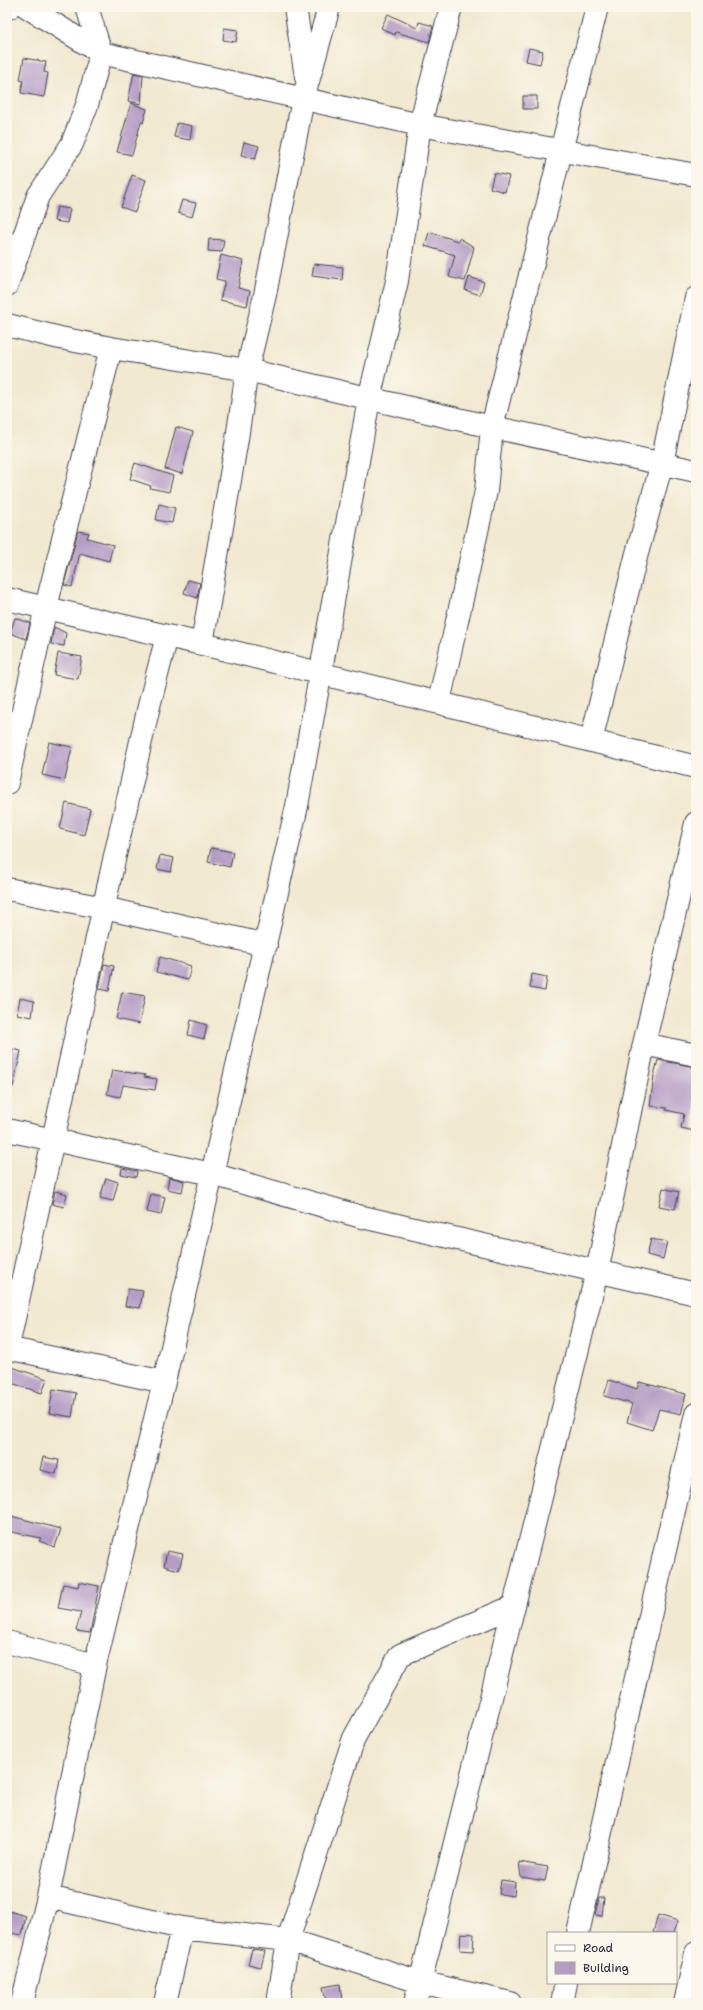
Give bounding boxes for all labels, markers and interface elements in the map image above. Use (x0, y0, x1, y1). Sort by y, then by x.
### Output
legend (547, 1932, 677, 1984)
text: Road (583, 1940, 614, 1956)
text: Building (583, 1960, 629, 1976)

